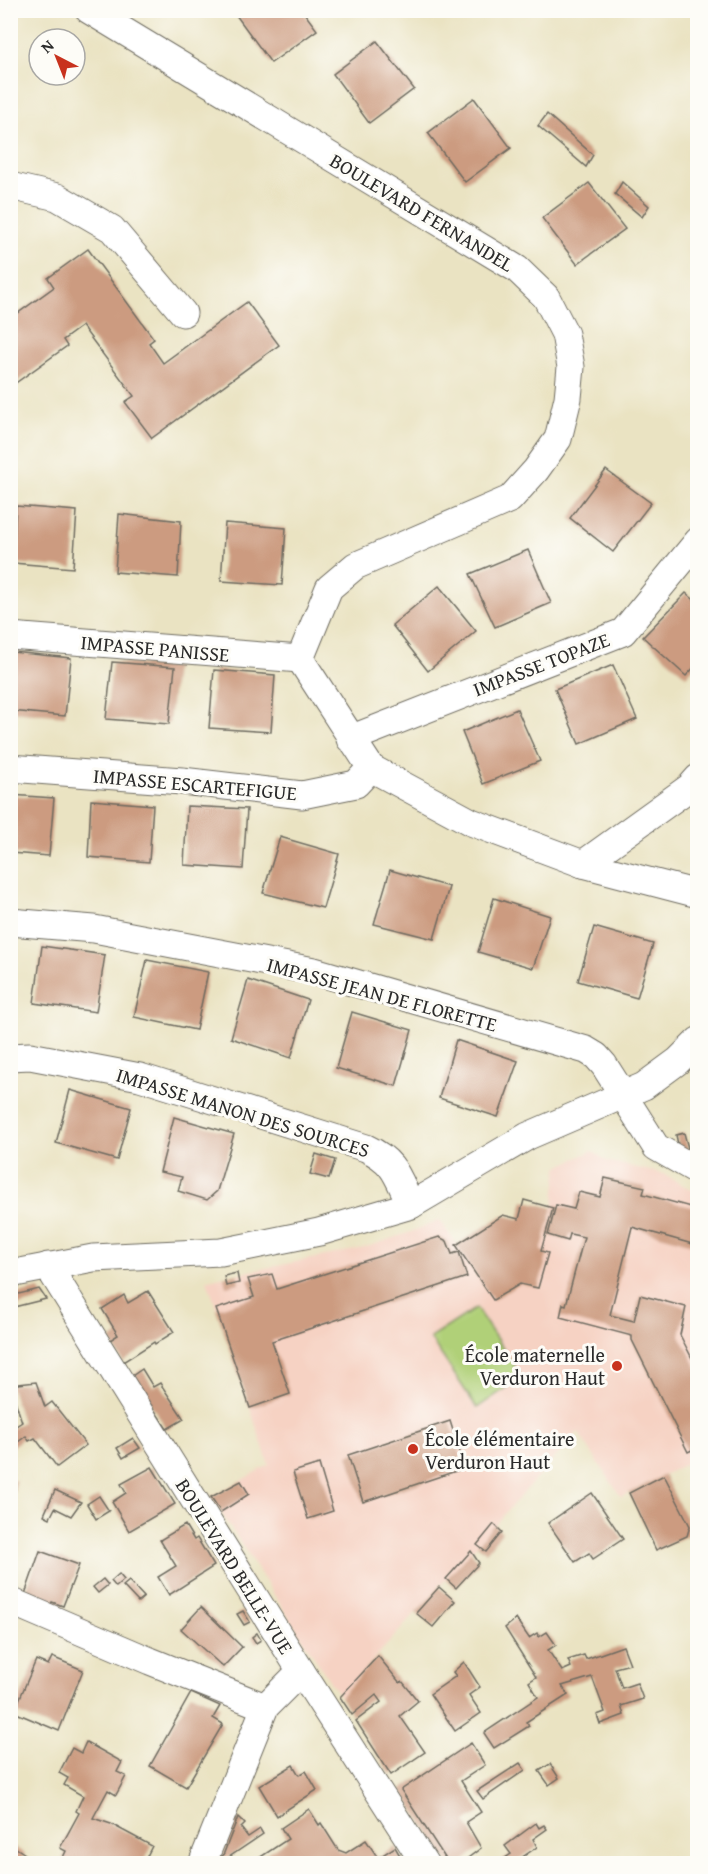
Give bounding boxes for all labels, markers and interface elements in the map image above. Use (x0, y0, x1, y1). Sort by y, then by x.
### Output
north arrow (27, 27, 87, 87)
text: N (35, 33, 59, 58)
street label: BOULEVARD FERNANDEL (325, 146, 519, 279)
street label: IMPASSE TOPAZE (469, 625, 613, 703)
street label: IMPASSE PANISSE (80, 627, 230, 669)
street label: IMPASSE ESCARTEFIGUE (92, 761, 298, 807)
street label: IMPASSE JEAN DE FLORETTE (264, 949, 500, 1039)
street label: IMPASSE MANON DES SOURCES (113, 1060, 373, 1164)
place label: École maternelle Verduron Haut (465, 1340, 605, 1392)
marker: École maternelle Verduron Haut (610, 1359, 624, 1373)
place label: École élémentaire Verduron Haut (425, 1424, 574, 1476)
marker: École élémentaire Verduron Haut (406, 1442, 420, 1456)
street label: BOULEVARD BELLE-VUE (169, 1473, 301, 1659)

